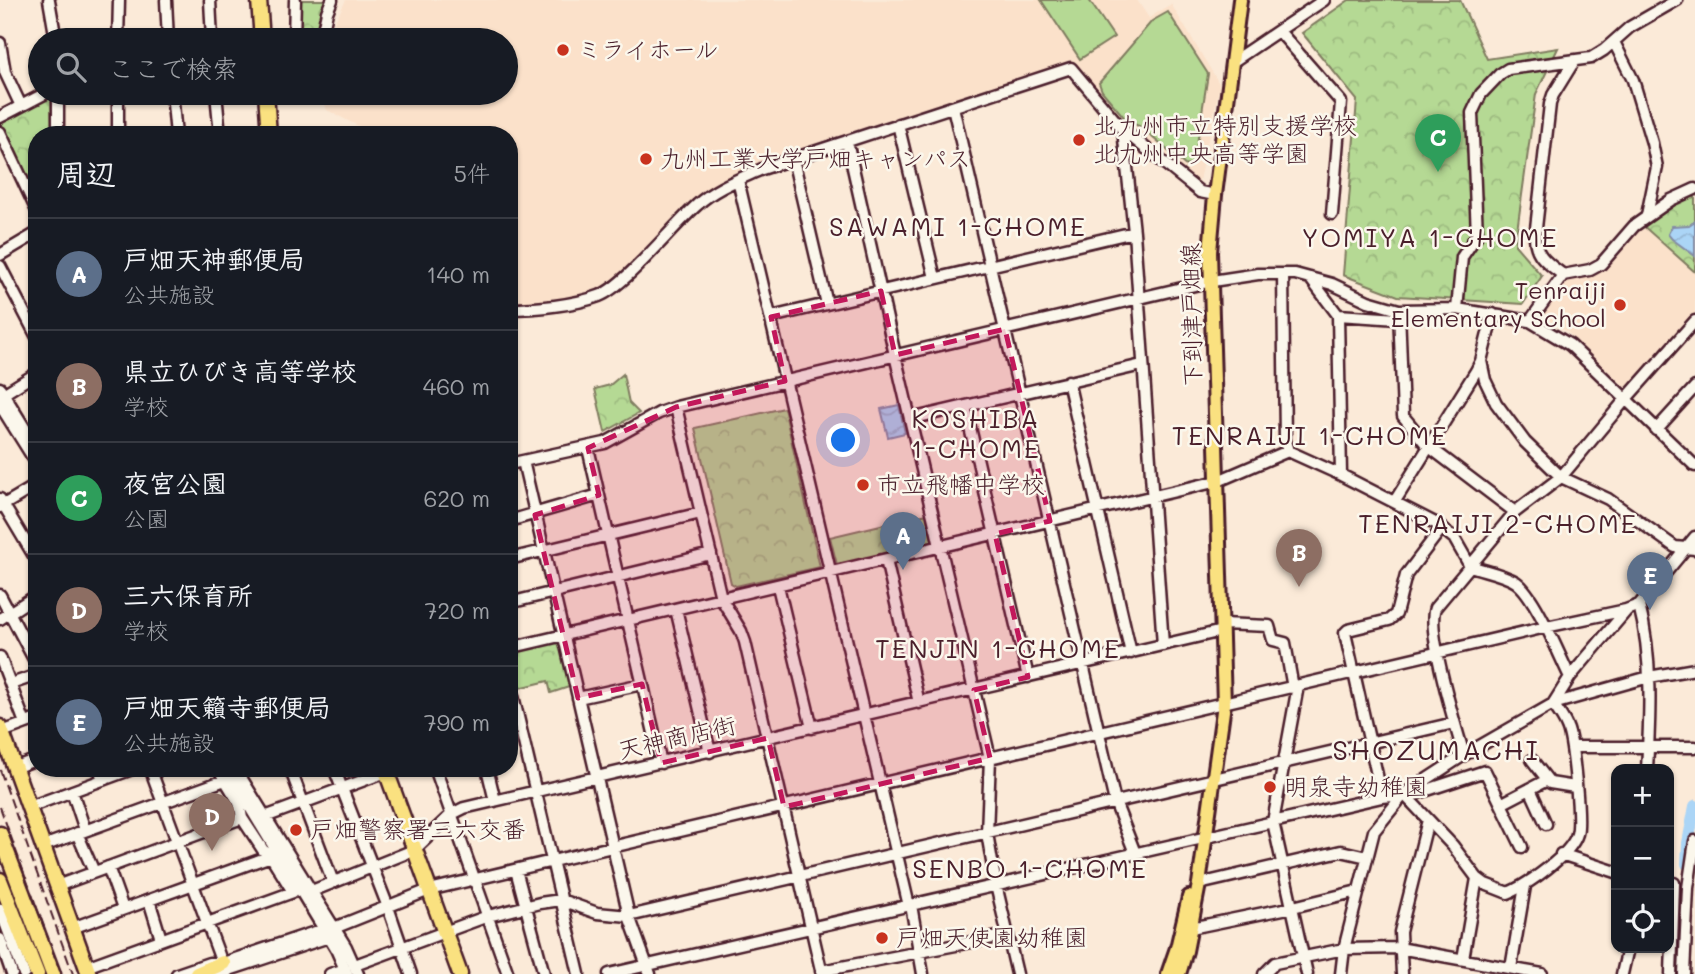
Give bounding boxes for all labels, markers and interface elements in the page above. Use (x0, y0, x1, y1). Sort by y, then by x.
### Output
search box (28, 28, 518, 105)
place label: ミライホール (577, 33, 719, 64)
marker: ミライホール (555, 42, 571, 58)
icon: search (52, 48, 90, 86)
text: ここで検索 (108, 51, 238, 85)
place label: 北九州市立特別支援学校 北九州中央高等学園 (1093, 109, 1357, 168)
pin: C (1415, 114, 1461, 172)
marker: 北九州市立特別支援学校 北九州中央高等学園 (1071, 132, 1087, 148)
place label: 九州工業大学戸畑キャンパス (660, 142, 971, 173)
marker: 九州工業大学戸畑キャンパス (638, 151, 654, 167)
text: 周辺 (56, 153, 116, 193)
text: 5件 (454, 158, 490, 188)
district label: SAWAMI 1-CHOME (829, 209, 1087, 243)
district label: YOMIYA 1-CHOME (1302, 220, 1558, 254)
text: 戸畑天神郵便局 (123, 242, 305, 276)
street label: 下到津戸畑線 (1174, 243, 1207, 387)
text: A (71, 259, 87, 289)
text: 140 m (426, 259, 490, 289)
place label: Tenraiji Elementary School (1391, 274, 1606, 333)
text: 公共施設 (123, 279, 215, 309)
marker: Tenraiji Elementary School (1612, 297, 1628, 313)
text: 県立ひびき高等学校 (123, 354, 357, 388)
text: B (71, 371, 87, 401)
text: 460 m (423, 371, 490, 401)
text: 学校 (123, 391, 169, 421)
district label: KOSHIBA 1-CHOME (911, 401, 1041, 465)
district label: TENRAIJI 1-CHOME (1172, 418, 1448, 452)
your location (826, 423, 860, 457)
text: 夜宮公園 (123, 466, 227, 500)
place label: 市立飛幡中学校 (877, 468, 1045, 499)
marker: 市立飛幡中学校 (855, 477, 871, 493)
text: C (70, 483, 88, 513)
text: 620 m (423, 483, 490, 513)
text: 公園 (123, 503, 169, 533)
district label: TENRAIJI 2-CHOME (1358, 506, 1638, 540)
pin: A (880, 512, 926, 570)
pin: B (1276, 529, 1322, 587)
pin: E (1627, 552, 1673, 610)
text: 三六保育所 (123, 578, 253, 612)
text: D (71, 595, 87, 625)
text: 720 m (425, 595, 490, 625)
text: 学校 (123, 615, 169, 645)
district label: TENJIN 1-CHOME (875, 631, 1121, 665)
text: 戸畑天籟寺郵便局 (123, 690, 331, 724)
text: E (72, 707, 86, 737)
text: 790 m (424, 707, 490, 737)
street label: 天神商店街 (615, 708, 739, 765)
text: 公共施設 (123, 727, 215, 757)
district label: SHOZUMACHI (1332, 731, 1540, 767)
map controls (1611, 764, 1674, 953)
button: + (1611, 764, 1674, 827)
place label: 明泉寺幼稚園 (1284, 770, 1428, 801)
marker: 明泉寺幼稚園 (1262, 779, 1278, 795)
pin: D (189, 793, 235, 851)
place label: 戸畑警察署三六交番 (310, 813, 526, 844)
marker: 戸畑警察署三六交番 (288, 822, 304, 838)
button: − (1611, 827, 1674, 890)
district label: SENBO 1-CHOME (912, 851, 1148, 885)
button: locate (1611, 890, 1674, 953)
place label: 戸畑天使園幼稚園 (896, 921, 1088, 952)
marker: 戸畑天使園幼稚園 (874, 930, 890, 946)

